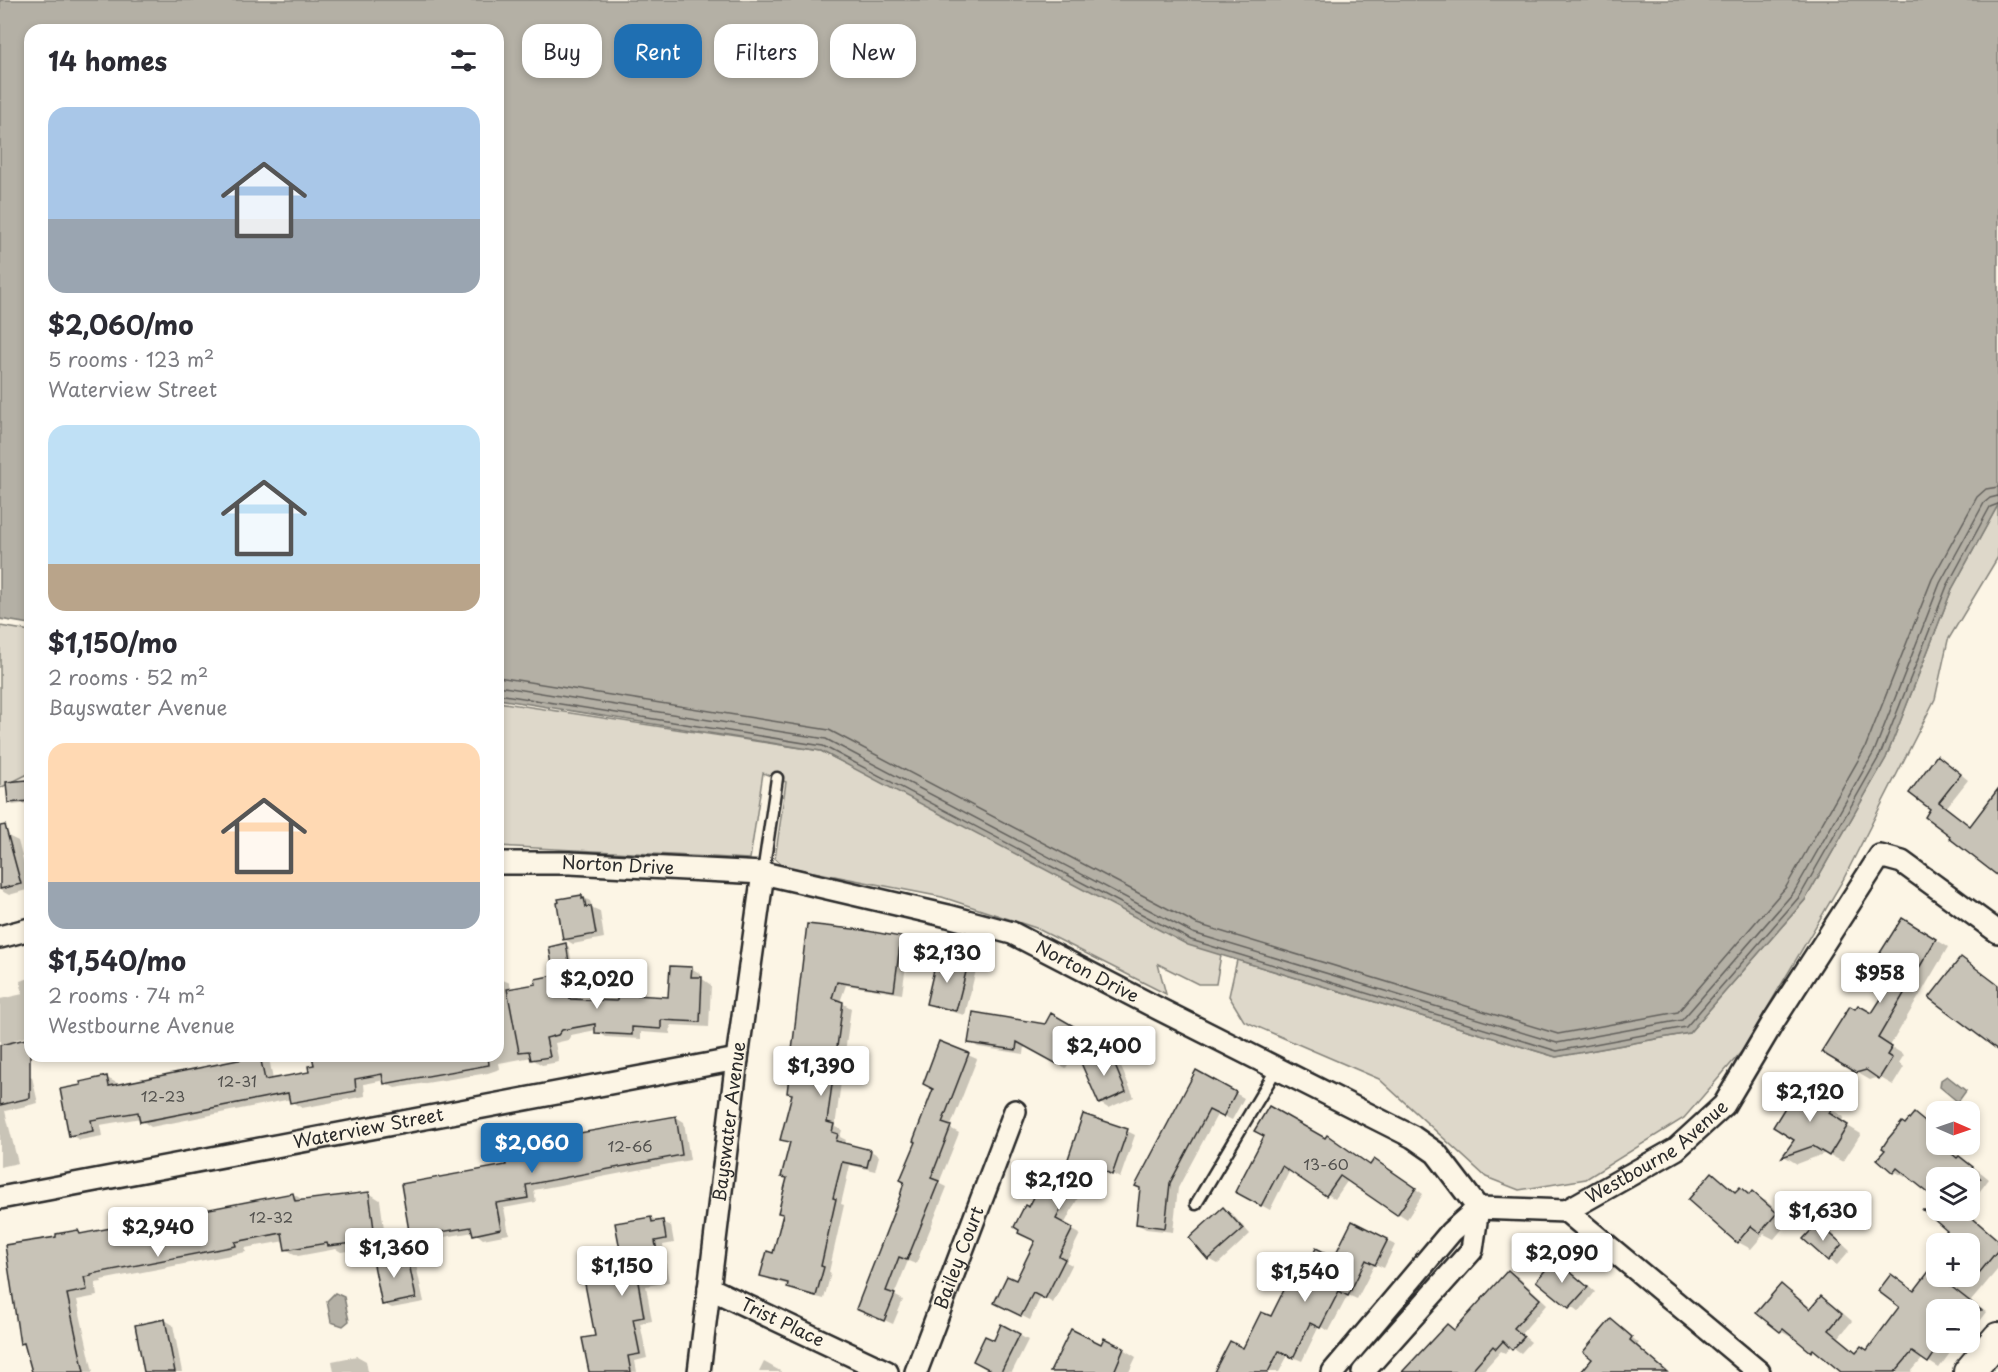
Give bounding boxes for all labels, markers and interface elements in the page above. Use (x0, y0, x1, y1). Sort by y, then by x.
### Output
chip: Buy (522, 24, 602, 78)
chip: Rent (614, 24, 702, 78)
chip: Filters (714, 24, 818, 78)
chip: New (830, 24, 916, 78)
text: 14 homes (48, 41, 167, 80)
icon: filters (447, 44, 480, 77)
icon: home (210, 146, 318, 254)
text: $2,060/mo (48, 305, 193, 344)
text: 5 rooms · 123 m² (48, 344, 214, 374)
text: Waterview Street (48, 374, 217, 404)
icon: home (210, 464, 318, 572)
text: $1,150/mo (48, 623, 177, 662)
text: 2 rooms · 52 m² (48, 662, 208, 692)
text: Bayswater Avenue (48, 692, 228, 722)
icon: home (210, 782, 318, 890)
street label: Norton Drive (562, 848, 675, 880)
pin: $2,130 (898, 933, 996, 984)
street label: Norton Drive (1032, 933, 1144, 1008)
text: $2,130 (913, 937, 981, 967)
text: $1,540/mo (48, 941, 186, 980)
pin: $958 (1844, 953, 1916, 1004)
text: $958 (1855, 957, 1905, 987)
pin: $2,020 (548, 959, 646, 1010)
text: $2,020 (560, 963, 634, 993)
text: 2 rooms · 74 m² (48, 980, 205, 1010)
text: Westbourne Avenue (48, 1010, 235, 1040)
pin: $2,400 (1055, 1026, 1153, 1077)
text: $2,400 (1067, 1030, 1141, 1060)
street label: Bayswater Avenue (705, 1039, 751, 1204)
pin: $1,390 (772, 1046, 870, 1097)
text: $1,390 (787, 1050, 855, 1080)
house number: 12-31 (217, 1069, 257, 1092)
pin: $2,120 (1761, 1072, 1859, 1123)
text: $2,120 (1776, 1076, 1844, 1106)
house number: 12-23 (141, 1084, 185, 1107)
street label: Westbourne Avenue (1580, 1093, 1733, 1209)
street label: Waterview Street (291, 1100, 446, 1154)
north arrow (1926, 1101, 1980, 1155)
map controls (1926, 1101, 1980, 1353)
pin: $2,060 (483, 1123, 581, 1174)
text: $2,060 (495, 1127, 569, 1157)
house number: 12-66 (607, 1134, 653, 1157)
house number: 13-60 (1303, 1152, 1349, 1175)
pin: $2,120 (1010, 1160, 1108, 1211)
text: $2,120 (1025, 1164, 1093, 1194)
button: layers (1926, 1167, 1980, 1221)
pin: $1,630 (1774, 1191, 1872, 1242)
text: $1,630 (1789, 1195, 1857, 1225)
street label: Bailey Court (926, 1202, 990, 1313)
house number: 12-32 (249, 1205, 293, 1228)
pin: $2,940 (109, 1207, 207, 1258)
text: $2,940 (122, 1211, 194, 1241)
pin: $1,360 (345, 1228, 443, 1279)
text: $1,360 (359, 1232, 429, 1262)
pin: $2,090 (1513, 1233, 1611, 1284)
button: + (1926, 1233, 1980, 1287)
text: $2,090 (1526, 1237, 1598, 1267)
pin: $1,150 (573, 1246, 671, 1297)
text: $1,150 (591, 1250, 653, 1280)
pin: $1,540 (1256, 1252, 1354, 1303)
text: $1,540 (1271, 1256, 1339, 1286)
street label: Trist Place (736, 1290, 829, 1353)
button: − (1926, 1299, 1980, 1353)

